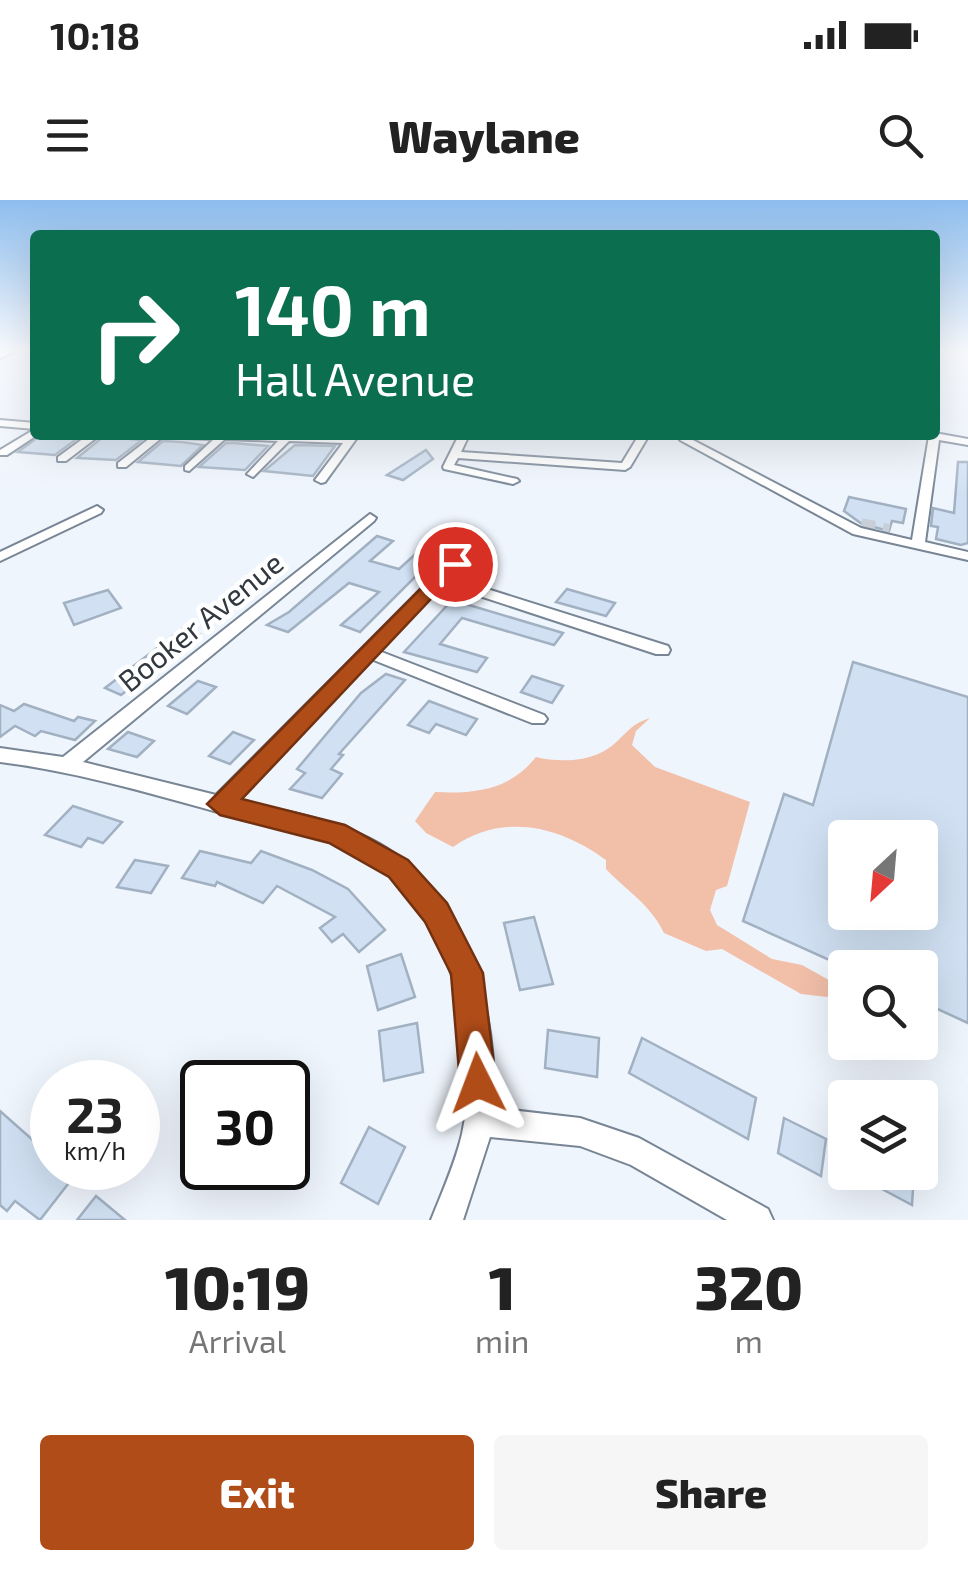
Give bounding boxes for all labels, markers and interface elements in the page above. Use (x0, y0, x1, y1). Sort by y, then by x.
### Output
text: 10:18 (50, 12, 140, 58)
icon: menu (40, 108, 95, 163)
text: Waylane (388, 108, 580, 162)
icon: search (873, 108, 928, 163)
text: 140 m (235, 266, 431, 350)
icon: right (70, 270, 200, 400)
text: Hall Avenue (235, 351, 475, 405)
pin (413, 522, 498, 607)
icon: arrive (428, 537, 483, 592)
street label: Booker Avenue (110, 544, 290, 698)
north arrow (828, 820, 938, 930)
map controls (828, 820, 938, 1190)
button: search (828, 950, 938, 1060)
position arrow (426, 1031, 530, 1135)
speed limit sign: 30 (180, 1060, 310, 1190)
button: layers (828, 1080, 938, 1190)
text: 23 (66, 1083, 124, 1143)
text: km/h (64, 1135, 126, 1165)
text: 10:19 (165, 1250, 310, 1322)
text: 1 (489, 1250, 516, 1322)
text: 320 (694, 1250, 803, 1322)
text: Arrival (189, 1321, 286, 1359)
text: min (475, 1321, 529, 1359)
text: m (735, 1321, 763, 1359)
button: Exit (40, 1435, 474, 1550)
button: Share (494, 1435, 928, 1550)

